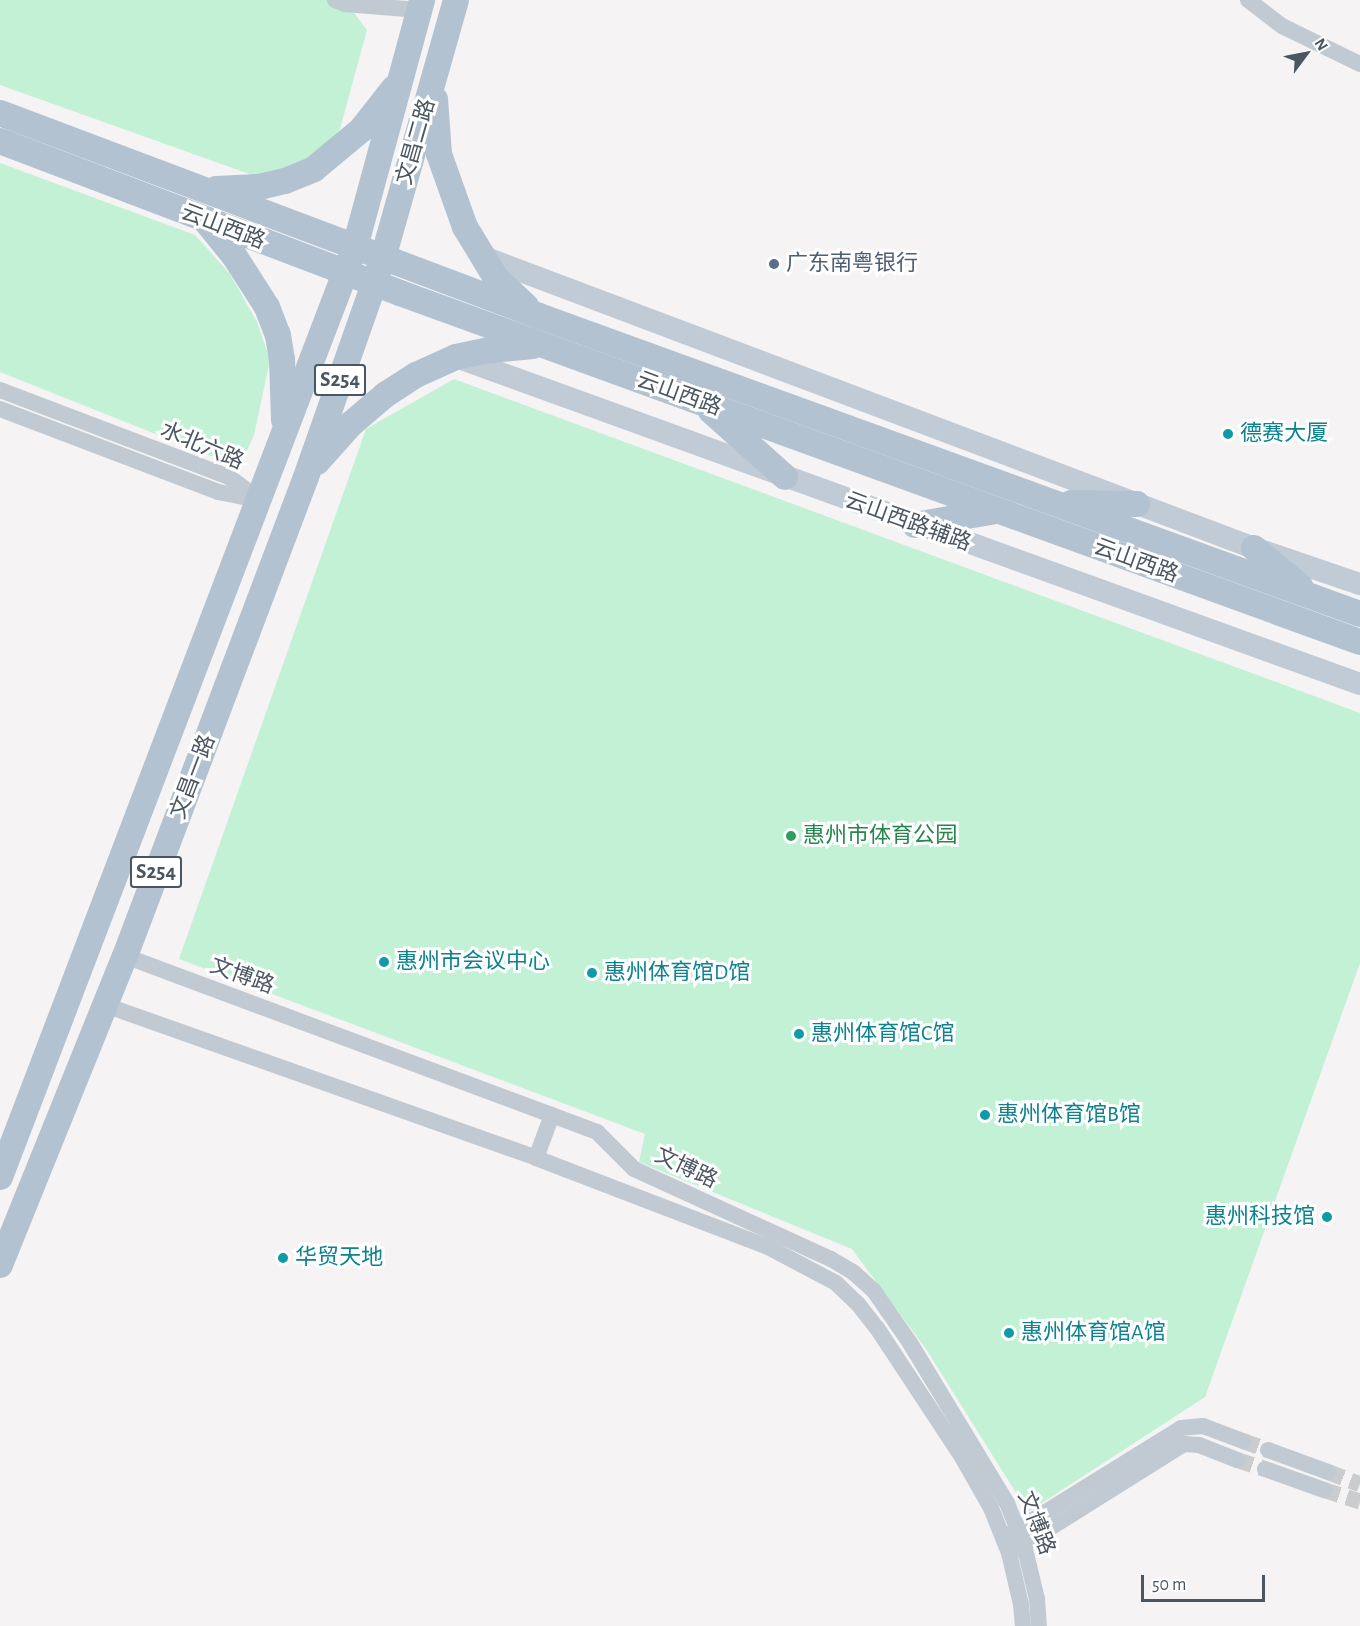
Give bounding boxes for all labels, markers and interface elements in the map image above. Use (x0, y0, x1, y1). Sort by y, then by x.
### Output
north arrow (1276, 24, 1336, 84)
text: N (1312, 36, 1331, 53)
street label: 文昌二路 (391, 96, 441, 188)
street label: 云山西路 (177, 199, 269, 255)
place label: 广东南粤银行 (786, 251, 918, 277)
marker: 广东南粤银行 (767, 257, 781, 271)
road number: S254 (313, 362, 367, 398)
street label: 云山西路 (633, 367, 725, 421)
street label: 水北六路 (156, 417, 248, 475)
place label: 德赛大厦 (1240, 421, 1328, 447)
marker: 德赛大厦 (1221, 427, 1235, 441)
street label: 云山西路辅路 (841, 487, 975, 557)
street label: 云山西路 (1090, 534, 1182, 588)
street label: 文昌一路 (165, 731, 221, 823)
place label: 惠州市体育公园 (803, 823, 957, 849)
marker: 惠州市体育公园 (784, 829, 798, 843)
road number: S254 (129, 854, 183, 890)
place label: 惠州市会议中心 (396, 949, 550, 975)
street label: 文博路 (206, 952, 278, 1000)
marker: 惠州市会议中心 (377, 955, 391, 969)
place label: 惠州体育馆D馆 (604, 960, 750, 986)
marker: 惠州体育馆D馆 (585, 966, 599, 980)
place label: 惠州体育馆C馆 (811, 1021, 954, 1047)
marker: 惠州体育馆C馆 (792, 1027, 806, 1041)
place label: 惠州体育馆B馆 (997, 1102, 1141, 1128)
marker: 惠州体育馆B馆 (978, 1108, 992, 1122)
street label: 文博路 (651, 1142, 721, 1194)
place label: 惠州科技馆 (1205, 1204, 1315, 1230)
marker: 惠州科技馆 (1320, 1210, 1334, 1224)
place label: 华贸天地 (295, 1245, 383, 1271)
marker: 华贸天地 (276, 1251, 290, 1265)
place label: 惠州体育馆A馆 (1021, 1320, 1166, 1346)
marker: 惠州体育馆A馆 (1002, 1326, 1016, 1340)
street label: 文博路 (1012, 1487, 1060, 1559)
scale bar (1144, 1563, 1268, 1601)
text: 50 m (1152, 1576, 1186, 1594)

